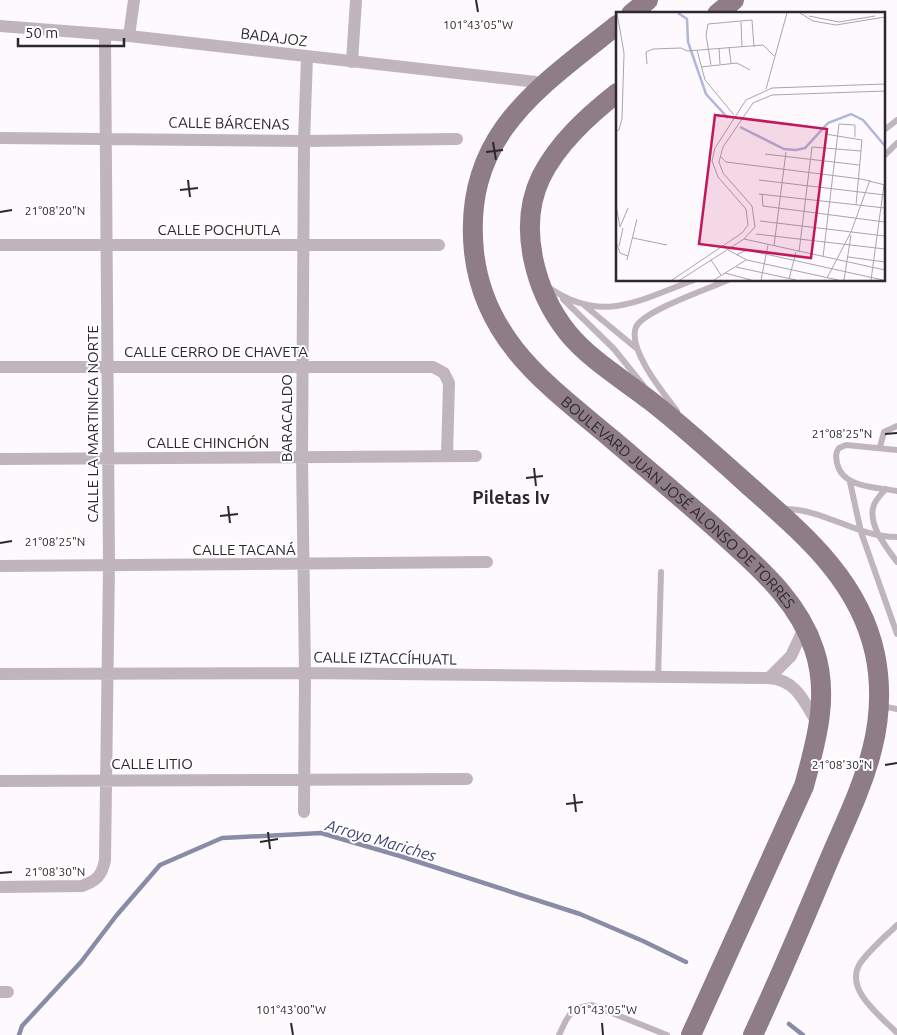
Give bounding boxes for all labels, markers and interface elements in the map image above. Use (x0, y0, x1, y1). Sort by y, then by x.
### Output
inset map (616, 12, 884, 281)
scale bar (18, 15, 124, 47)
text: 101°43'05"W (443, 18, 513, 31)
text: 50 m (25, 24, 58, 41)
street label: BADAJOZ (240, 24, 308, 50)
street label: CALLE BÁRCENAS (168, 113, 290, 133)
text: 21°08'20"N (25, 204, 85, 217)
street label: CALLE POCHUTLA (157, 221, 281, 238)
street label: CALLE LA MARTINICA NORTE (84, 325, 101, 523)
street label: CALLE CERRO DE CHAVETA (124, 343, 308, 360)
street label: BARACALDO (278, 374, 295, 462)
street label: BOULEVARD JUAN JOSÉ ALONSO DE TORRES (558, 392, 799, 611)
text: 21°08'25"N (812, 427, 872, 440)
street label: CALLE CHINCHÓN (147, 434, 269, 451)
district label: Piletas Iv (472, 487, 550, 507)
text: 21°08'25"N (25, 535, 85, 548)
street label: CALLE TACANÁ (192, 541, 296, 558)
street label: CALLE IZTACCÍHUATL (313, 648, 457, 668)
street label: CALLE LITIO (111, 755, 193, 772)
text: 21°08'30"N (812, 758, 872, 771)
water label: Arroyo Mariches (323, 815, 439, 864)
text: 21°08'30"N (25, 865, 85, 878)
text: 101°43'00"W (256, 1003, 326, 1016)
text: 101°43'05"W (567, 1003, 637, 1016)

